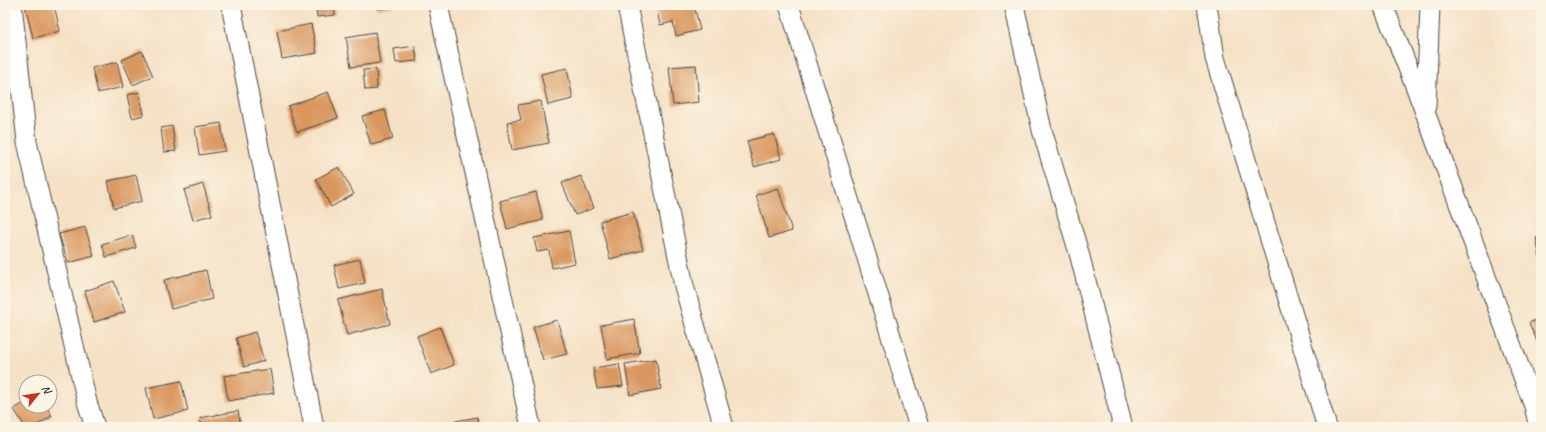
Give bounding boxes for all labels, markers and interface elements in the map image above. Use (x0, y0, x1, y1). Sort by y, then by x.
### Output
north arrow (18, 374, 58, 414)
text: N (39, 383, 56, 397)

